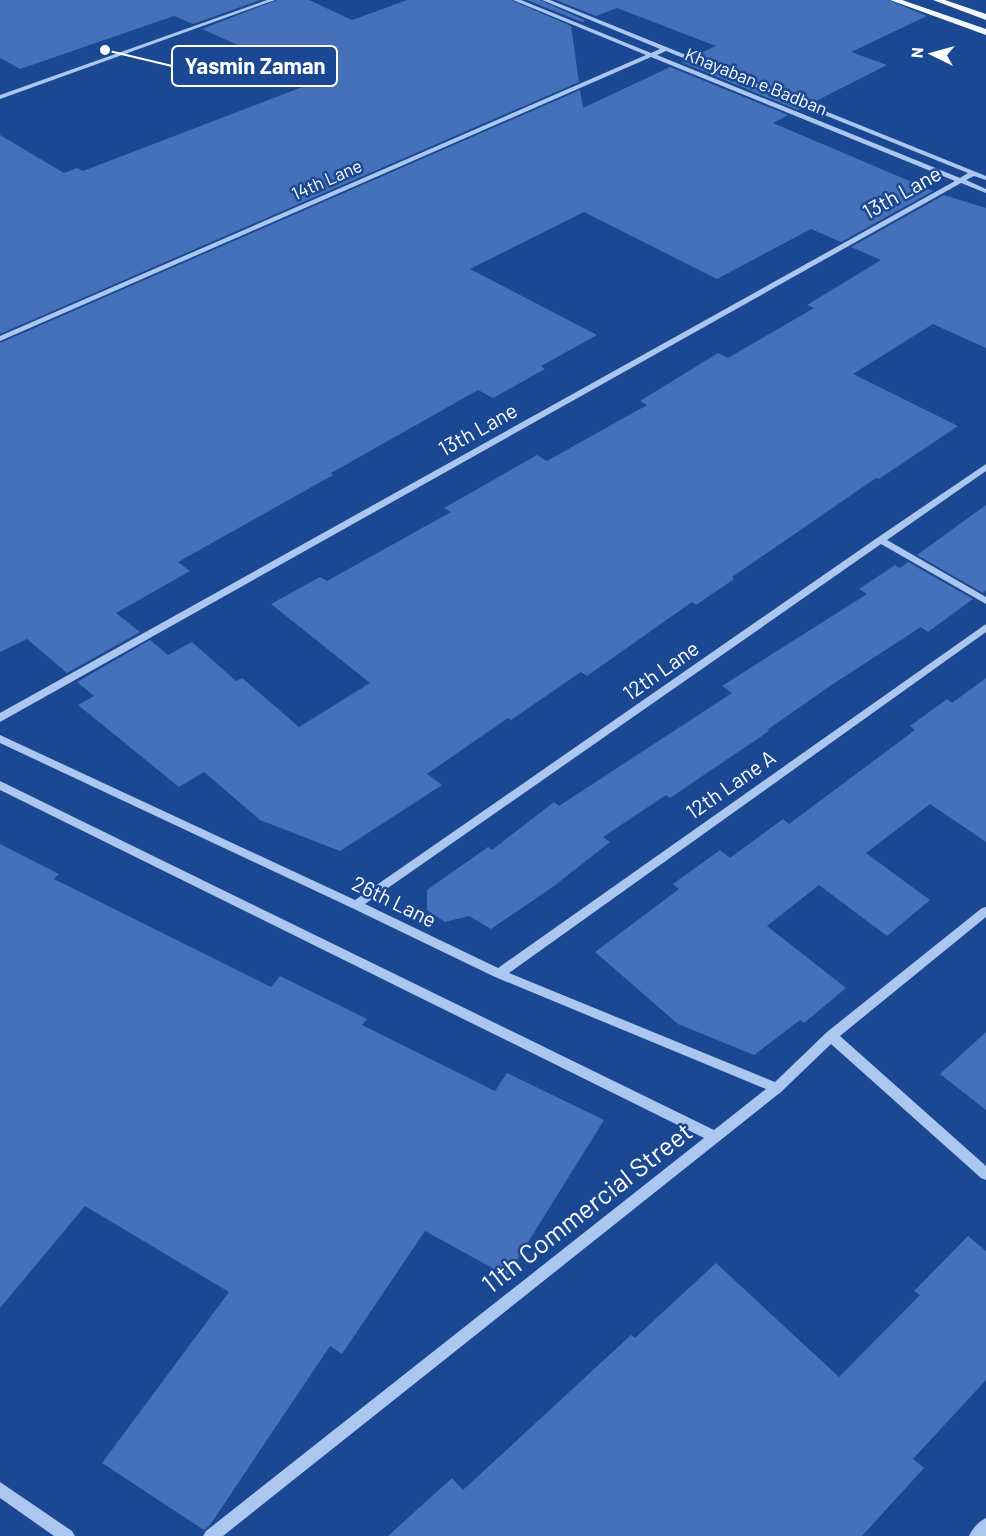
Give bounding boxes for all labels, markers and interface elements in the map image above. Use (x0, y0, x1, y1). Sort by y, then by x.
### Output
north arrow (902, 24, 962, 84)
street label: Khayaban e Badban (682, 42, 831, 120)
callout: Yasmin Zaman (172, 46, 337, 86)
text: N (907, 47, 926, 59)
text: Yasmin Zaman (184, 52, 326, 78)
street label: 14th Lane (288, 154, 365, 204)
street label: 13th Lane (857, 160, 945, 224)
street label: 13th Lane (433, 397, 521, 461)
street label: 12th Lane (617, 635, 703, 705)
street label: 12th Lane A (680, 744, 780, 824)
street label: 26th Lane (349, 870, 441, 932)
street label: 11th Commercial Street (475, 1115, 697, 1299)

